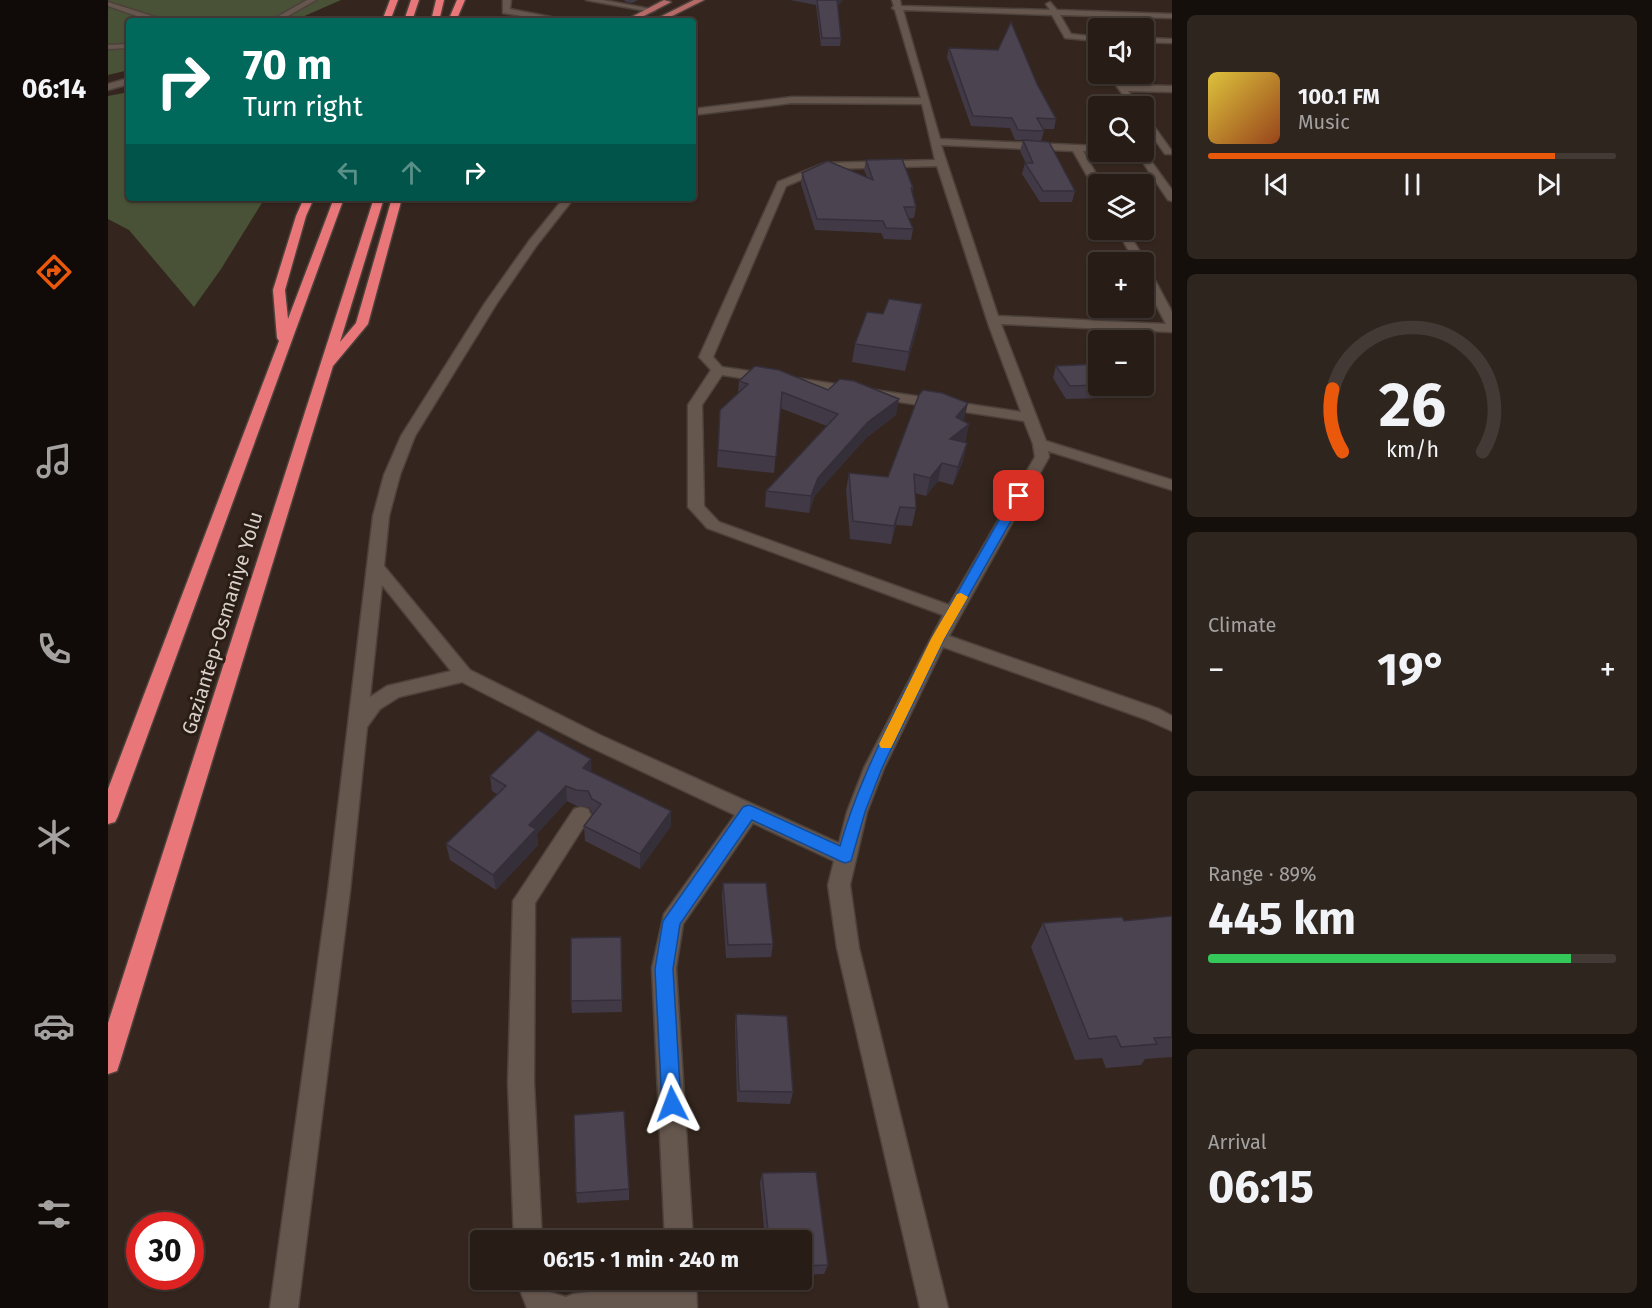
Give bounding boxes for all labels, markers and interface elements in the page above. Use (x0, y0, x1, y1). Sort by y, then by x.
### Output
map controls (1088, 18, 1154, 396)
button: sound (1088, 18, 1154, 84)
text: 70 m (243, 40, 332, 90)
icon: right (144, 42, 222, 120)
text: 06:14 (22, 73, 86, 105)
text: 100.1 FM (1298, 83, 1380, 110)
text: Turn right (243, 91, 363, 123)
button: search (1088, 96, 1154, 162)
text: Music (1298, 110, 1350, 134)
icon: left (332, 156, 365, 189)
icon: ahead (395, 156, 428, 189)
icon: right (458, 156, 491, 189)
icon: previous (1260, 168, 1293, 201)
icon: pause (1396, 168, 1429, 201)
icon: next (1532, 168, 1565, 201)
button: layers (1088, 174, 1154, 240)
icon: directions (33, 251, 75, 293)
button: + (1088, 252, 1154, 318)
button: − (1088, 330, 1154, 396)
text: 26 (1378, 369, 1446, 444)
text: km/h (1385, 438, 1439, 464)
icon: music (33, 440, 75, 482)
pin (993, 470, 1044, 521)
icon: arrive (1002, 479, 1035, 512)
street label: Gaziantep-Osmaniye Yolu (177, 509, 267, 737)
text: Climate (1208, 613, 1276, 637)
icon: phone (33, 628, 75, 670)
text: 19° (1377, 643, 1447, 697)
text: − (1208, 650, 1225, 690)
text: + (1600, 650, 1616, 690)
icon: climate (33, 816, 75, 858)
text: Range · 89% (1208, 862, 1317, 886)
text: 445 km (1208, 892, 1356, 946)
icon: car (33, 1005, 75, 1047)
position arrow (640, 1072, 704, 1136)
text: Arrival (1208, 1130, 1267, 1154)
text: 06:15 (1208, 1160, 1314, 1214)
icon: filters (33, 1193, 75, 1235)
speed limit sign: 30 (126, 1212, 204, 1290)
text: 06:15 · 1 min · 240 m (543, 1246, 739, 1273)

